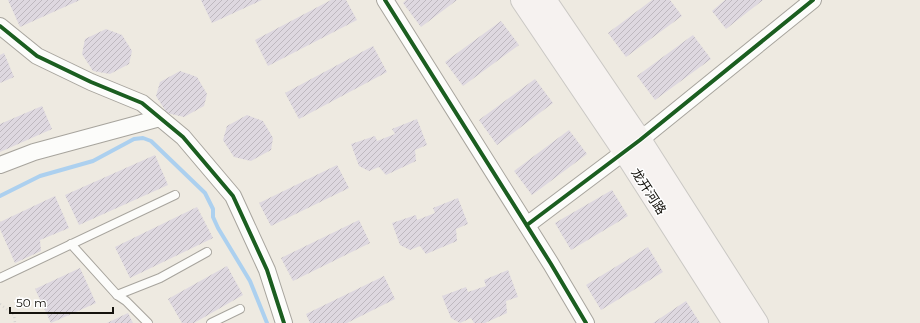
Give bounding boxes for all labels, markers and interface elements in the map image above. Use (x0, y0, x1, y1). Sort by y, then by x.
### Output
street label: 龙开河路 (628, 165, 670, 217)
scale bar (10, 289, 113, 315)
text: 50 m (16, 295, 47, 310)

